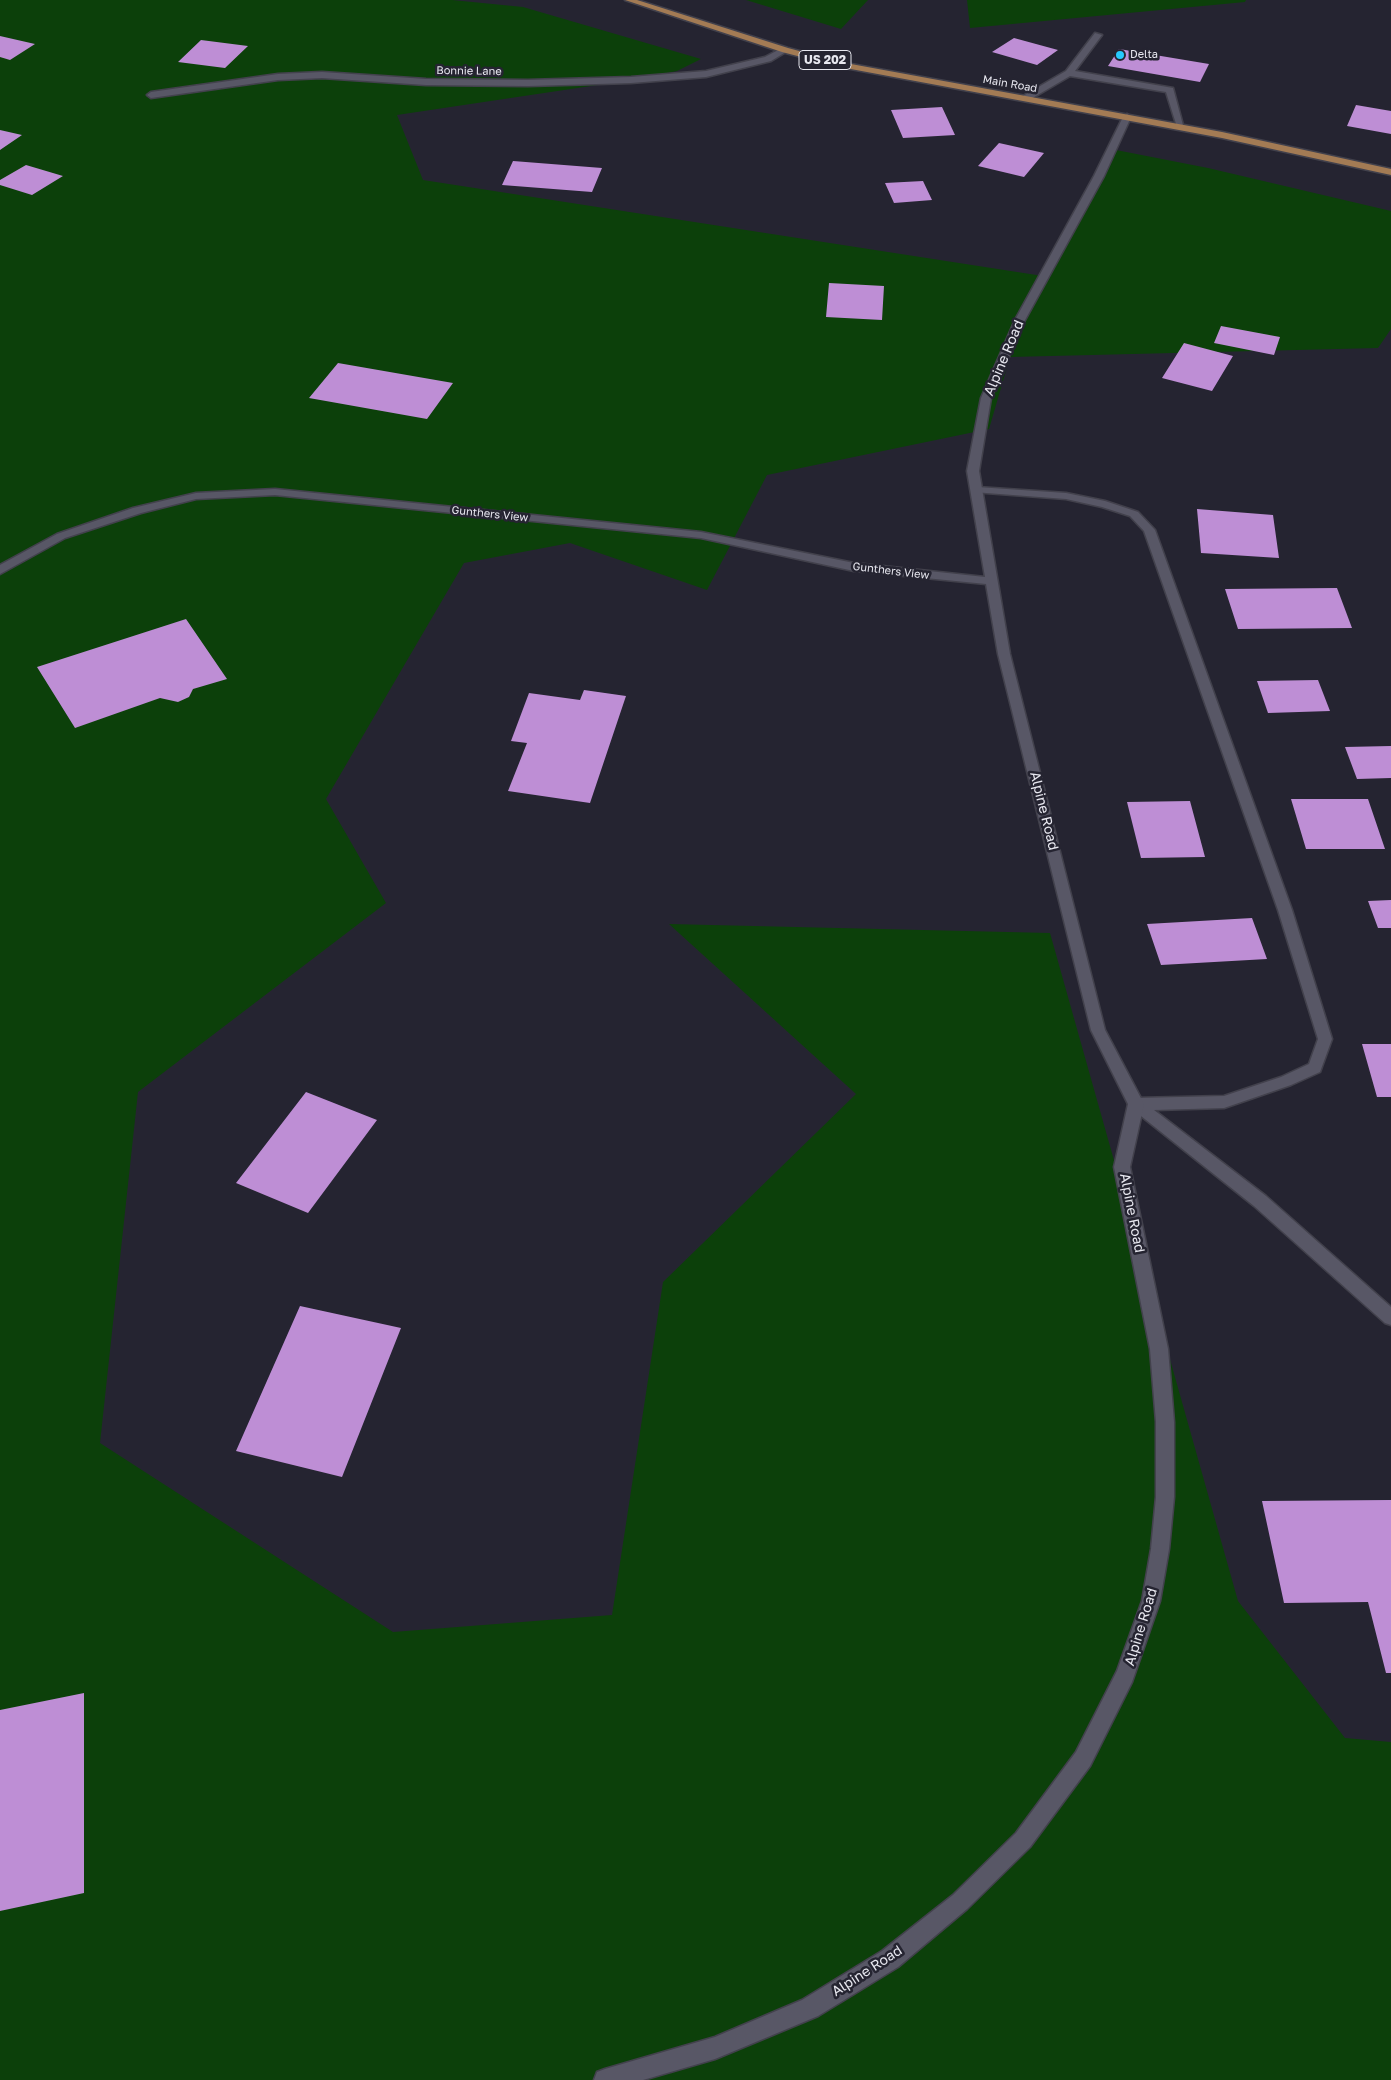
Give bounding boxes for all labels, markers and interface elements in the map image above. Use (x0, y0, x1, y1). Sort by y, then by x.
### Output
place label: Delta (1130, 48, 1158, 62)
marker: Delta (1114, 49, 1126, 61)
road number: US 202 (799, 50, 851, 70)
street label: Bonnie Lane (436, 64, 502, 78)
street label: Main Road (982, 73, 1038, 95)
street label: Alpine Road (981, 318, 1027, 398)
street label: Gunthers View (451, 503, 529, 525)
street label: Gunthers View (852, 560, 930, 582)
street label: Alpine Road (1026, 770, 1062, 852)
street label: Alpine Road (1116, 1172, 1148, 1254)
street label: Alpine Road (1121, 1586, 1161, 1668)
street label: Alpine Road (829, 1942, 905, 2000)

